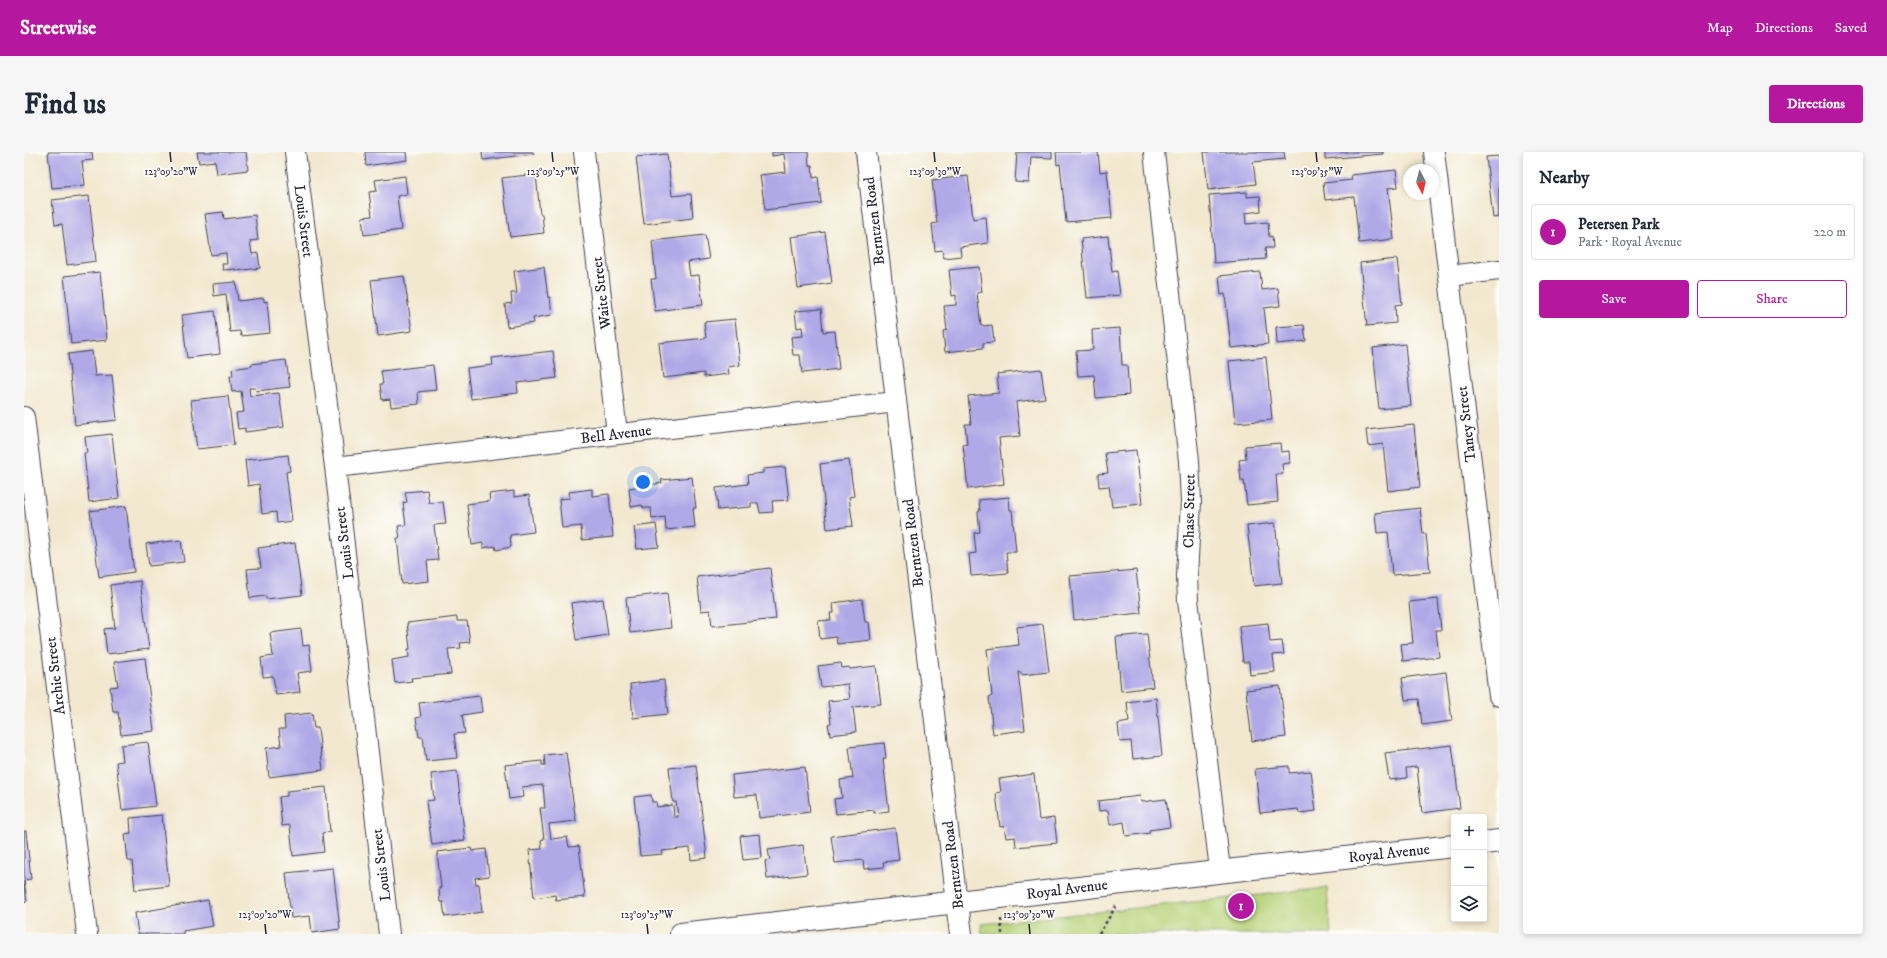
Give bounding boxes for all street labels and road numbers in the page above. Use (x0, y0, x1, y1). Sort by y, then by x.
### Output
street label: Berntzen Road (860, 175, 889, 266)
street label: Louis Street (290, 184, 317, 259)
street label: Waite Street (588, 255, 615, 331)
street label: Taney Street (1452, 385, 1481, 463)
street label: Bell Avenue (580, 421, 653, 448)
street label: Chase Street (1179, 474, 1200, 548)
street label: Berntzen Road (899, 497, 928, 588)
street label: Louis Street (331, 505, 358, 580)
street label: Archie Street (41, 636, 70, 716)
street label: Berntzen Road (939, 819, 968, 910)
street label: Louis Street (368, 827, 395, 902)
street label: Royal Avenue (1347, 840, 1431, 867)
street label: Royal Avenue (1025, 875, 1109, 904)

